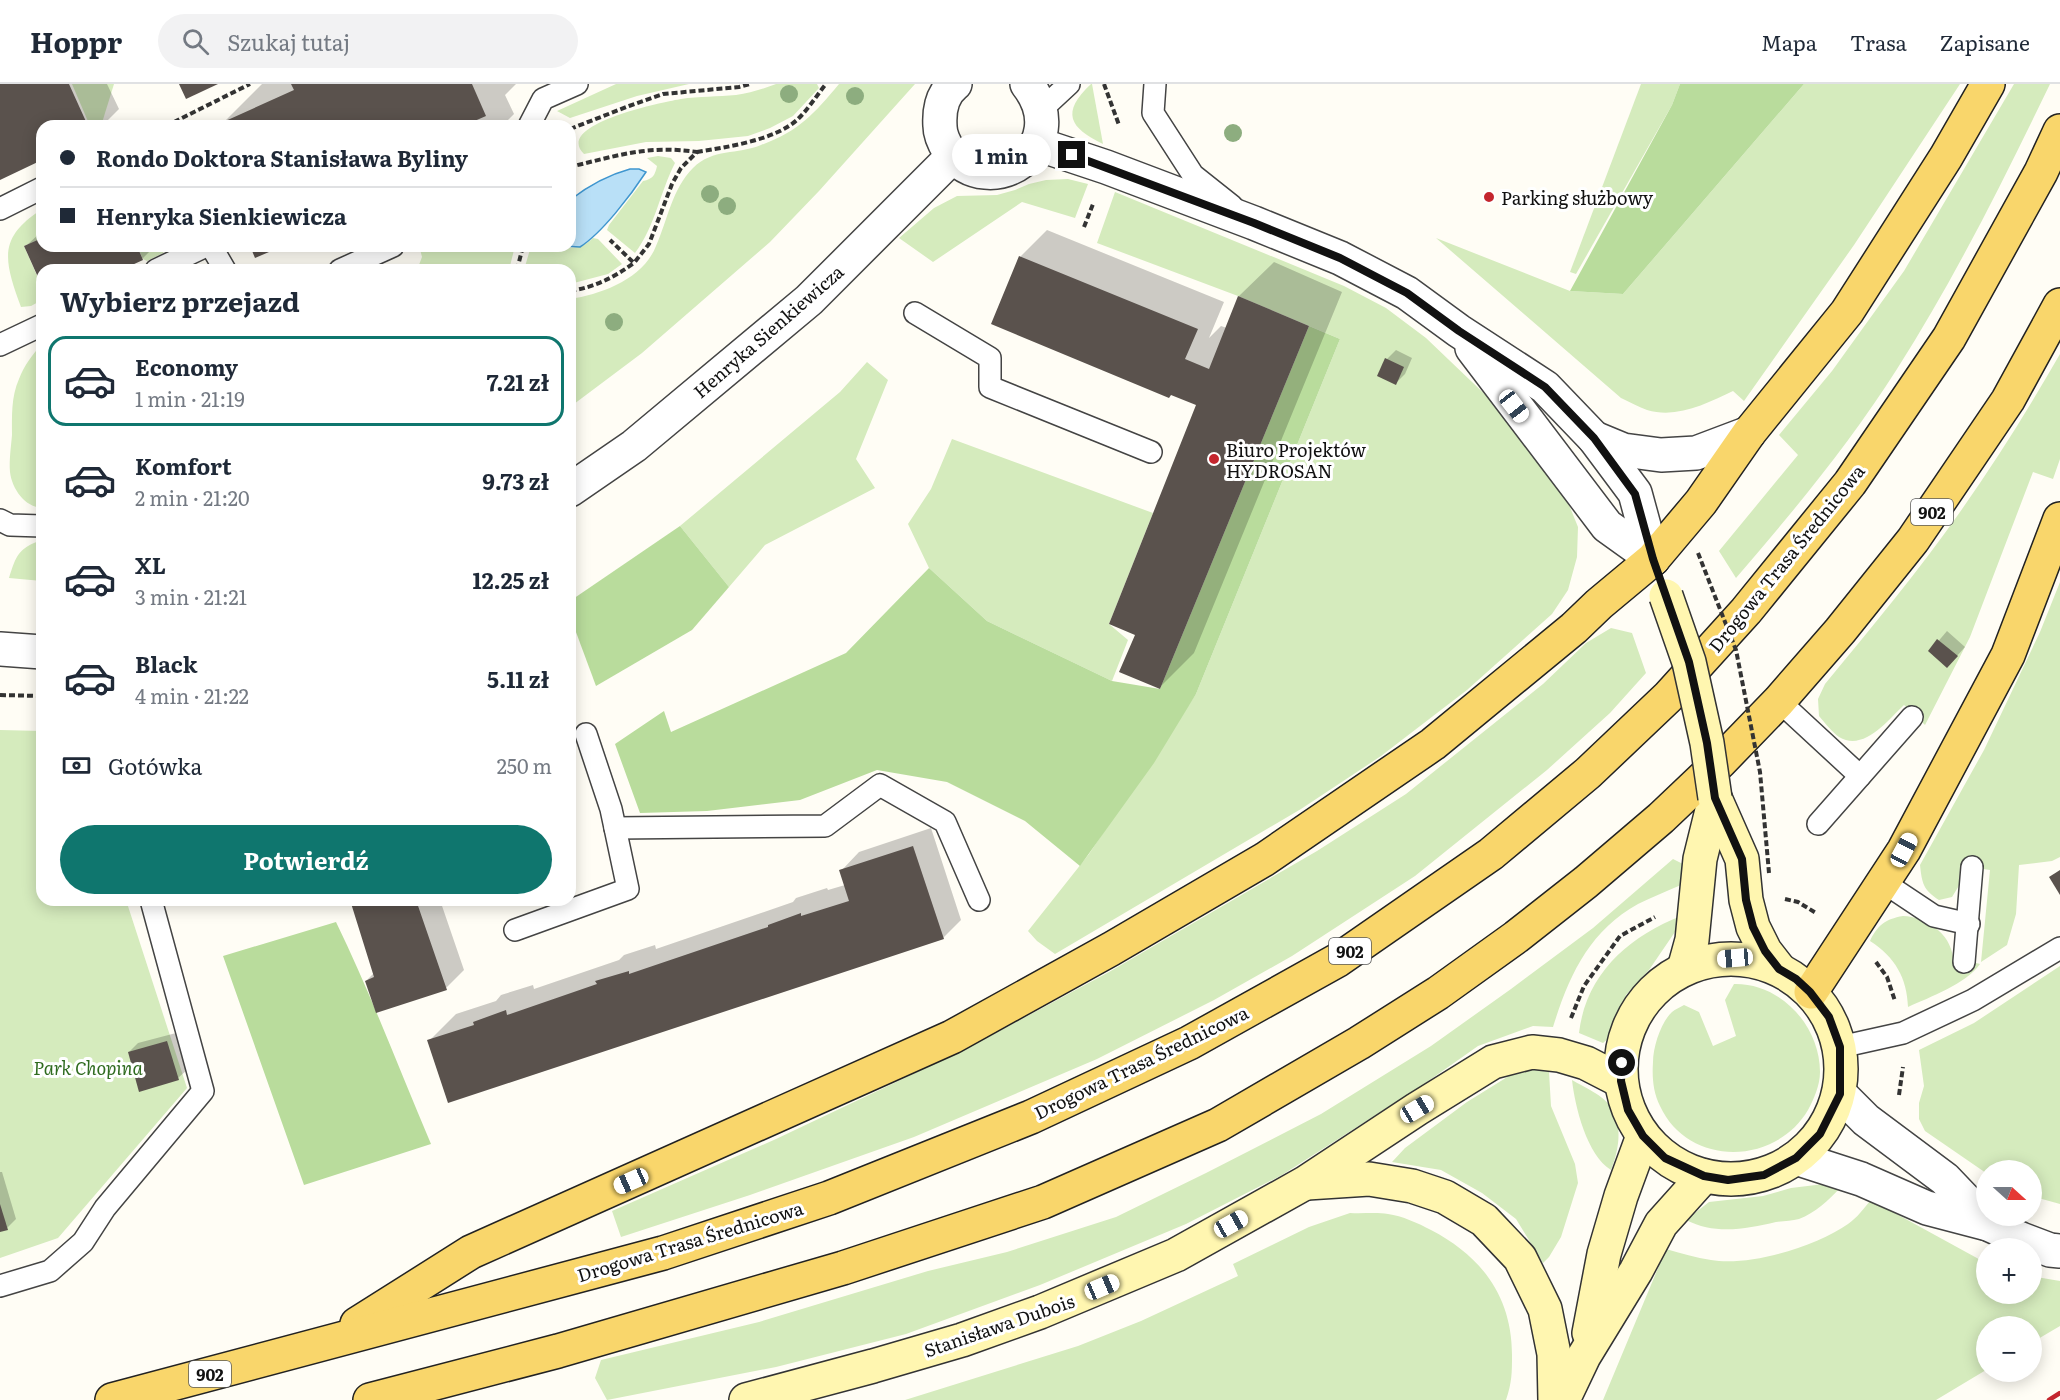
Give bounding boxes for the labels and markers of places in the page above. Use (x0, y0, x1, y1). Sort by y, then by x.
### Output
place label: Parking służbowy (1501, 184, 1654, 211)
marker: Parking służbowy (1482, 190, 1496, 204)
place label: Biuro Projektów HYDROSAN (1226, 436, 1367, 484)
marker: Biuro Projektów HYDROSAN (1207, 452, 1221, 466)

